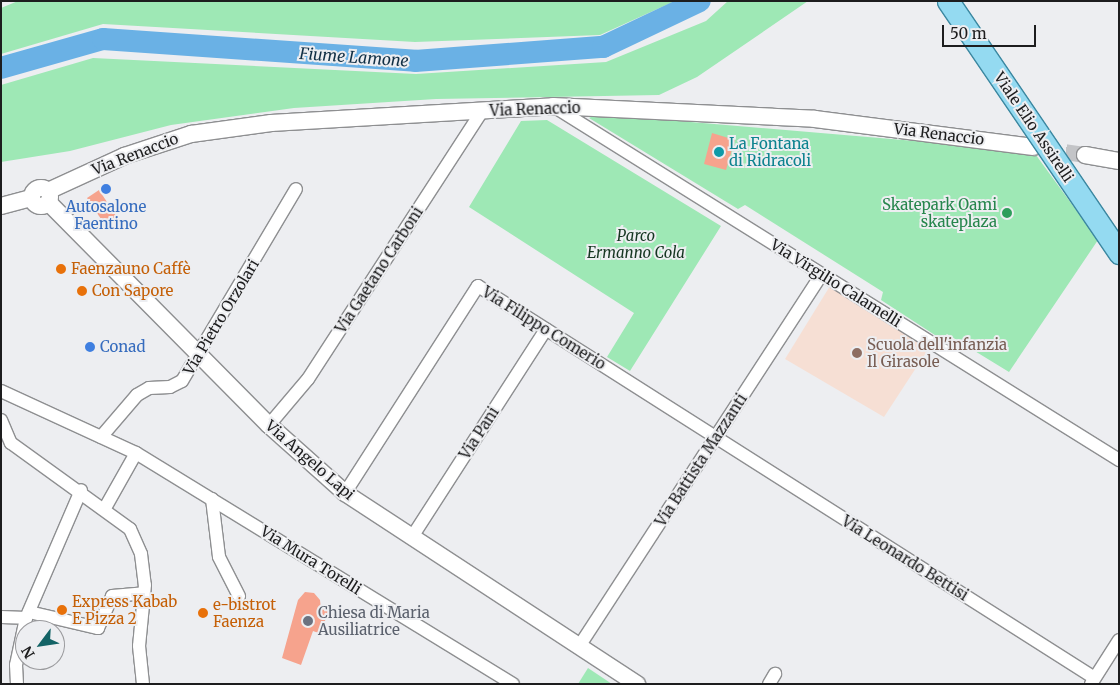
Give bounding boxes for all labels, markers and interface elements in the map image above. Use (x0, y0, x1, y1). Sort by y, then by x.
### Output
scale bar (945, 15, 1039, 47)
text: 50 m (950, 24, 987, 43)
water label: Fiume Lamone (299, 44, 409, 70)
street label: Viale Elio Assirelli (991, 69, 1077, 185)
street label: Via Renaccio (489, 98, 581, 120)
street label: Via Renaccio (893, 120, 985, 148)
street label: Via Renaccio (89, 129, 181, 179)
place label: La Fontana di Ridracoli (729, 134, 811, 169)
marker: La Fontana di Ridracoli (713, 146, 725, 158)
marker: Autosalone Faentino (100, 183, 112, 195)
place label: Skatepark Oami skateplaza (882, 195, 997, 230)
place label: Autosalone Faentino (66, 197, 146, 232)
street label: Via Gaetano Carboni (331, 204, 427, 336)
marker: Skatepark Oami skateplaza (1001, 207, 1013, 219)
park label: Parco Ermanno Cola (587, 226, 685, 261)
street label: Via Virgilio Calamelli (767, 235, 905, 331)
street label: Via Pietro Orzolari (179, 256, 263, 378)
place label: Faenzauno Caffè (71, 260, 191, 278)
marker: Faenzauno Caffè (55, 263, 67, 275)
place label: Con Sapore (92, 282, 173, 300)
street label: Via Filippo Comerio (479, 283, 609, 373)
marker: Con Sapore (76, 285, 88, 297)
place label: Scuola dell'infanzia Il Girasole (867, 335, 1007, 370)
place label: Conad (100, 338, 145, 356)
marker: Conad (84, 341, 96, 353)
marker: Scuola dell'infanzia Il Girasole (851, 347, 863, 359)
street label: Via Battista Mazzanti (651, 390, 751, 530)
street label: Via Pani (455, 404, 503, 462)
street label: Via Angelo Lapi (262, 416, 358, 504)
street label: Via Leonardo Bettisi (839, 512, 971, 604)
street label: Via Mura Torelli (257, 522, 365, 598)
place label: Express Kabab E Pizza 2 (72, 592, 177, 627)
place label: e-bistrot Faenza (213, 595, 276, 630)
place label: Chiesa di Maria Ausiliatrice (318, 603, 430, 638)
marker: Express Kabab E Pizza 2 (56, 604, 68, 616)
marker: e-bistrot Faenza (197, 607, 209, 619)
marker: Chiesa di Maria Ausiliatrice (302, 615, 314, 627)
north arrow (15, 620, 65, 670)
text: N (17, 643, 39, 662)

